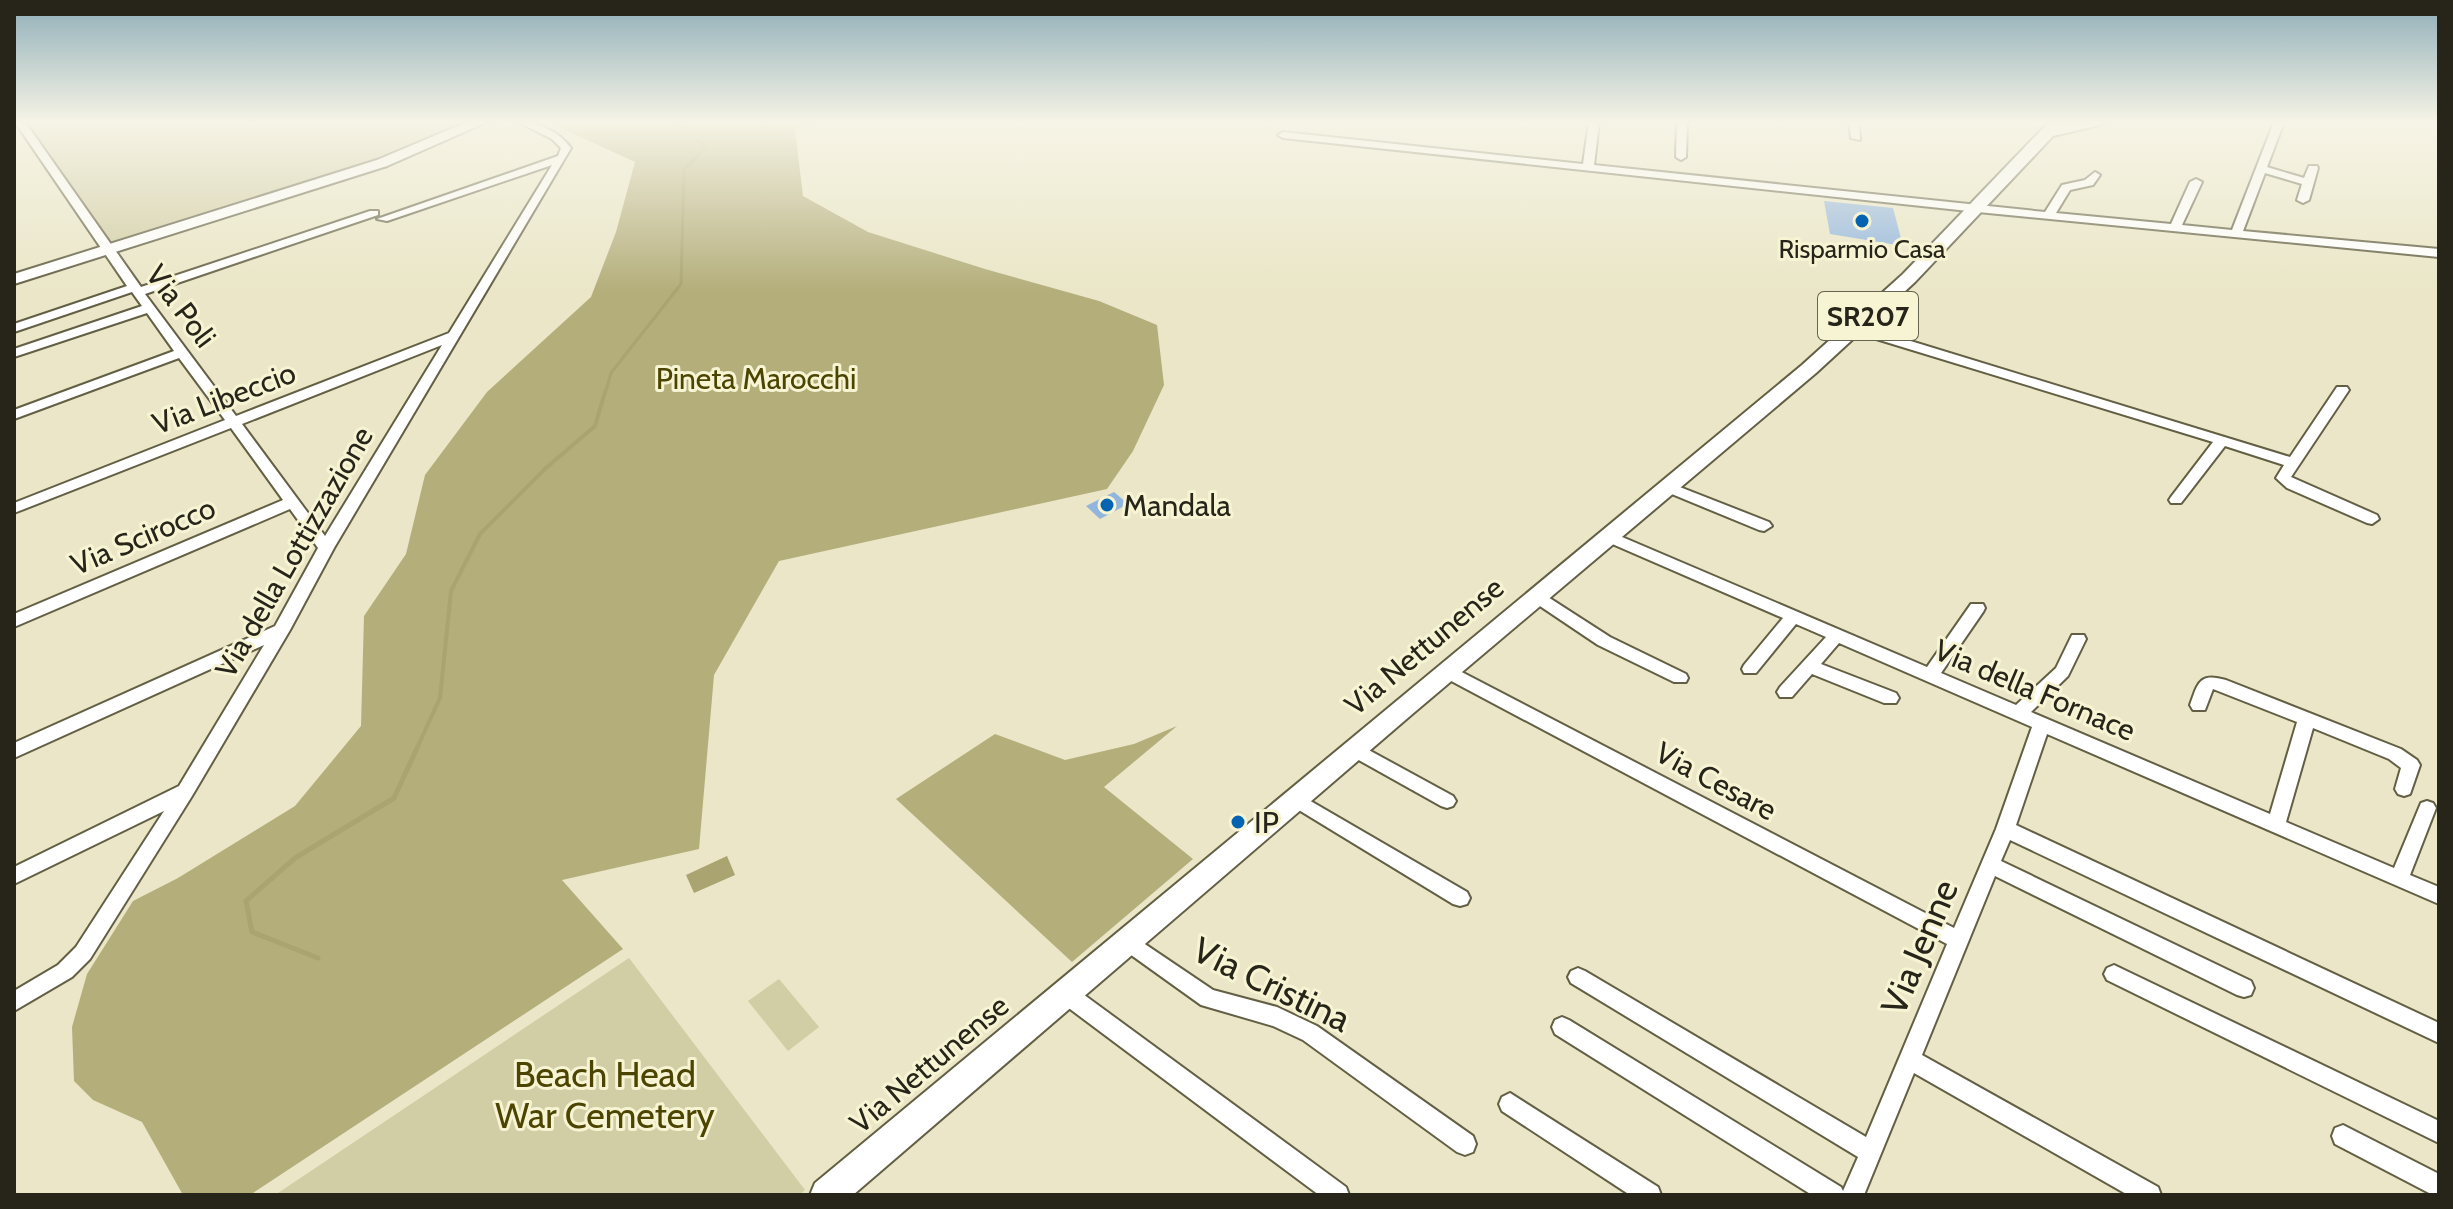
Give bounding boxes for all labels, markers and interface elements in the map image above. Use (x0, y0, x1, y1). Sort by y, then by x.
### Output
marker: Risparmio Casa (1853, 212, 1871, 230)
place label: Risparmio Casa (1778, 233, 1946, 265)
street label: Via Poli (138, 257, 224, 355)
road number: SR207 (1818, 292, 1918, 340)
street label: Via Libeccio (147, 354, 301, 442)
park label: Pineta Marocchi (656, 360, 856, 397)
street label: Via della Lottizzazione (207, 420, 381, 684)
place label: Mandala (1123, 487, 1231, 524)
street label: Via Scirocco (65, 489, 221, 583)
marker: Mandala (1098, 496, 1116, 514)
street label: Via Nettunense (1337, 569, 1511, 723)
street label: Via della Fornace (1929, 631, 2141, 749)
street label: Via Cesare (1649, 734, 1783, 828)
place label: IP (1254, 804, 1279, 841)
marker: IP (1229, 813, 1247, 831)
street label: Via Jenne (1871, 873, 1967, 1021)
street label: Via Cristina (1186, 927, 1358, 1041)
street label: Via Nettunense (842, 987, 1016, 1141)
park label: Beach Head War Cemetery (495, 1052, 715, 1137)

